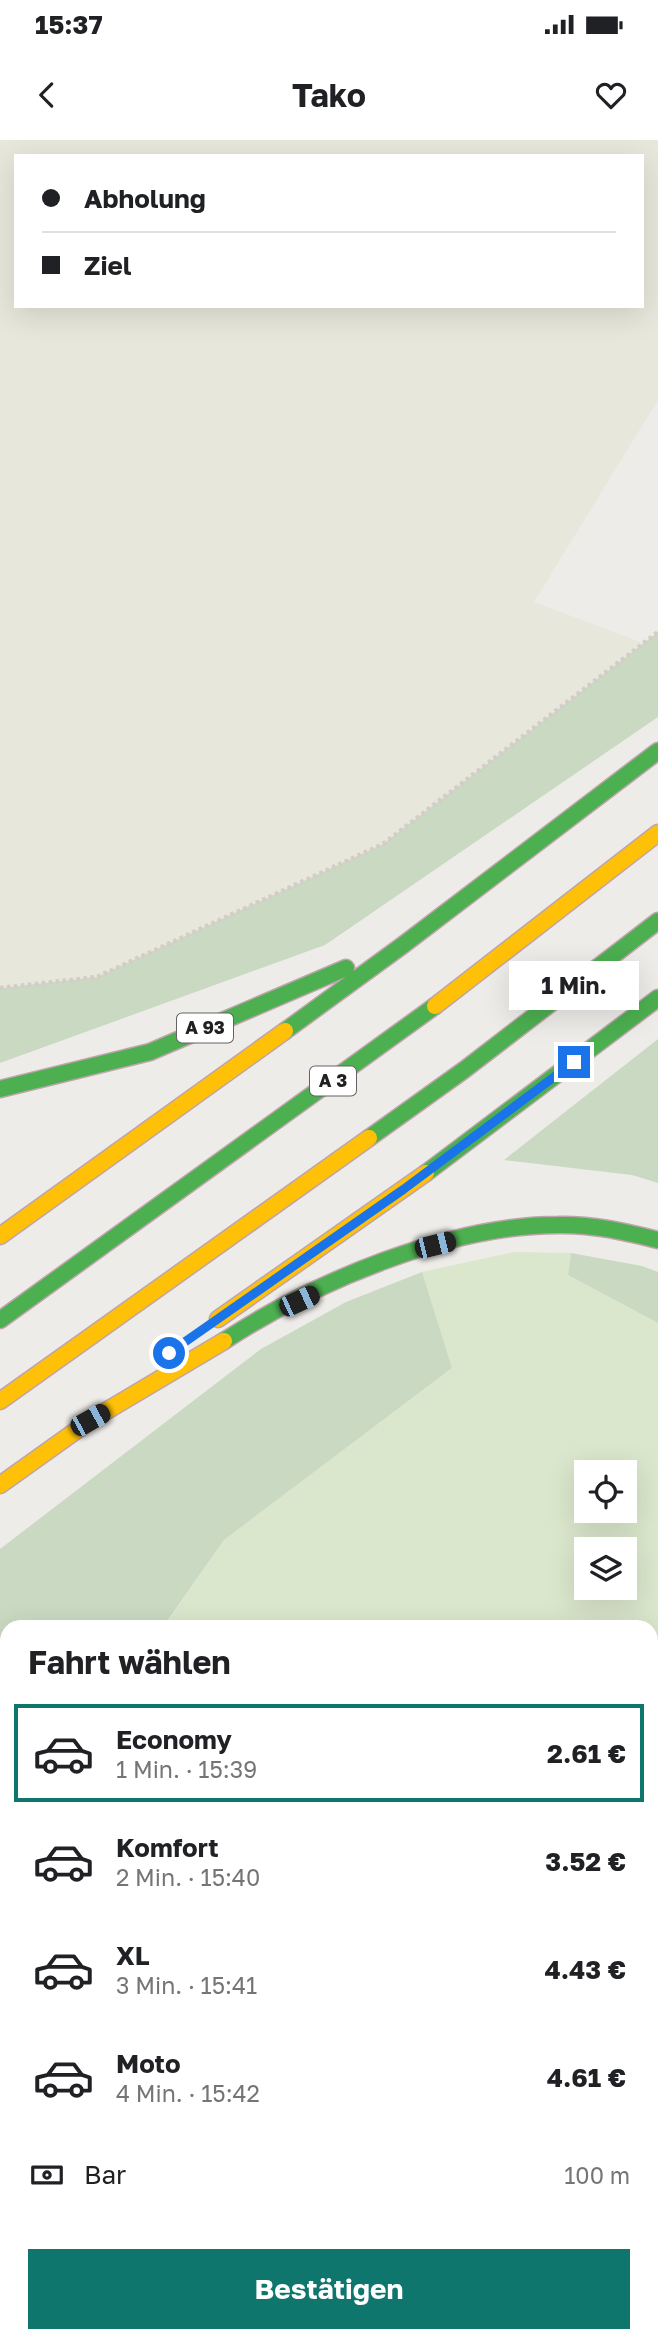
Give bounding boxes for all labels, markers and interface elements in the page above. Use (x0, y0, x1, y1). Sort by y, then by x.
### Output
text: 15:37 (35, 9, 103, 40)
icon: back (28, 76, 66, 114)
text: Tako (292, 76, 366, 114)
icon: heart (592, 76, 630, 114)
text: Abholung (84, 183, 206, 214)
text: Ziel (84, 250, 132, 281)
callout: 1 Min. (509, 960, 639, 1010)
text: 1 Min. (541, 971, 607, 999)
road number: A 93 (177, 1014, 233, 1043)
route end (558, 1046, 590, 1078)
road number: A 3 (310, 1066, 356, 1096)
car (413, 1230, 458, 1260)
car (276, 1283, 323, 1319)
route start (153, 1337, 185, 1369)
car (67, 1401, 114, 1439)
map controls (574, 1460, 637, 1600)
button: locate (574, 1460, 637, 1523)
button: layers (574, 1537, 637, 1600)
text: Fahrt wählen (28, 1643, 231, 1681)
icon: car (32, 1722, 95, 1785)
text: Economy (116, 1724, 232, 1755)
text: 2.61 € (547, 1738, 626, 1769)
text: 1 Min. · 15:39 (116, 1755, 257, 1783)
icon: car (32, 1830, 95, 1893)
text: Komfort (116, 1832, 219, 1863)
text: 3.52 € (545, 1846, 626, 1877)
text: 2 Min. · 15:40 (116, 1863, 260, 1891)
icon: car (32, 1938, 95, 2001)
text: XL (116, 1940, 150, 1971)
text: 4.43 € (544, 1954, 626, 1985)
text: 3 Min. · 15:41 (116, 1971, 257, 1999)
icon: car (32, 2046, 95, 2109)
text: Moto (116, 2048, 181, 2079)
text: 4.61 € (547, 2062, 626, 2093)
text: 4 Min. · 15:42 (116, 2079, 260, 2107)
icon: cash (28, 2156, 66, 2194)
text: Bar (84, 2159, 126, 2190)
text: 100 m (564, 2161, 630, 2189)
button: Bestätigen (28, 2249, 630, 2329)

